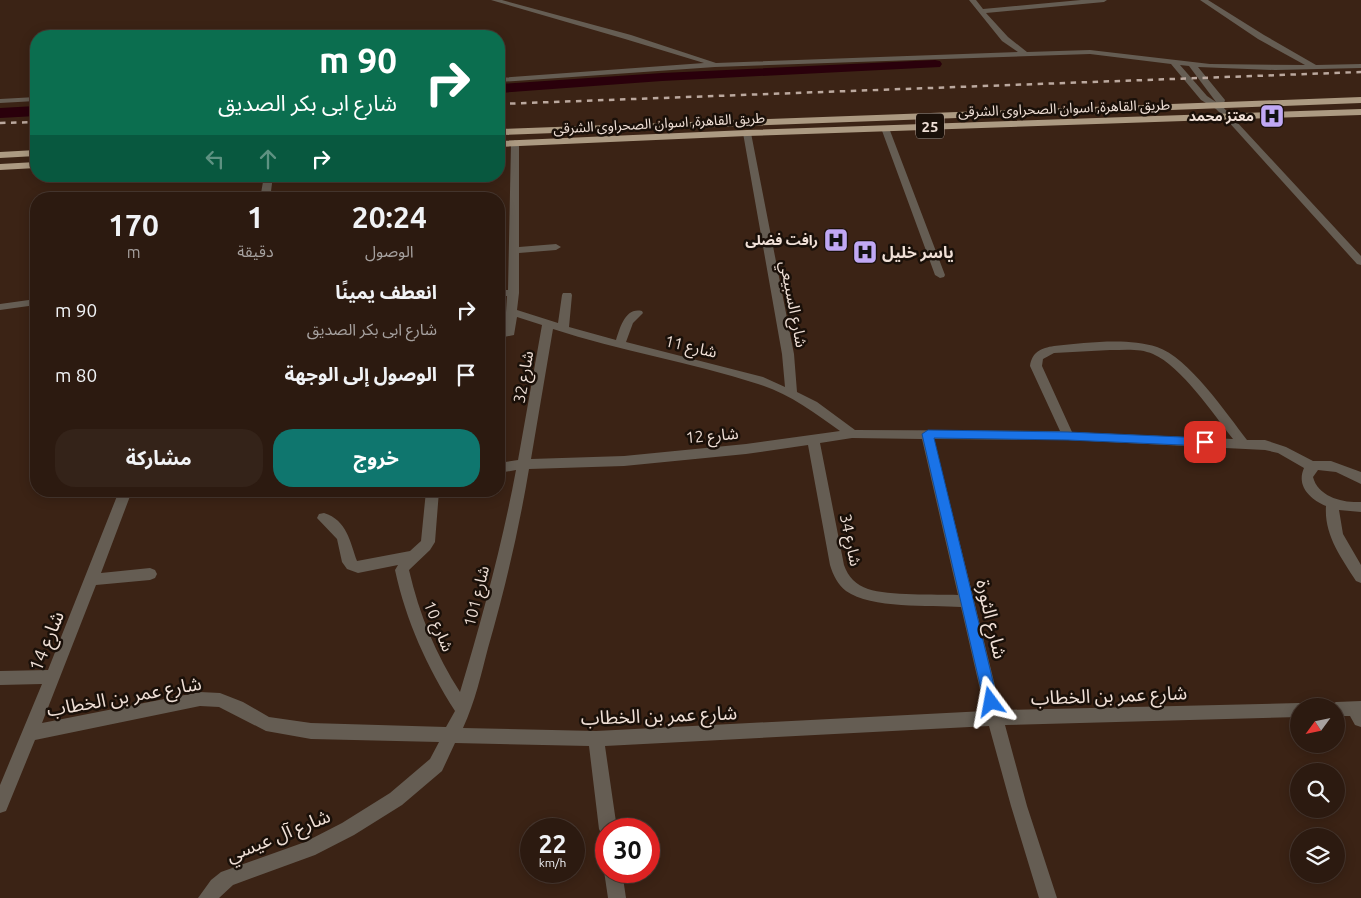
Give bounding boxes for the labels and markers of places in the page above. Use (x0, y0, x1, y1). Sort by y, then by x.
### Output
hospital icon: معتز محمد (1259, 103, 1285, 129)
place label: معتز محمد (1189, 108, 1254, 125)
hospital icon: رافت فضلى (823, 227, 849, 253)
place label: رافت فضلى (745, 232, 818, 249)
hospital icon: ياسر خليل (852, 239, 878, 265)
place label: ياسر خليل (882, 243, 954, 262)
pin (1184, 421, 1226, 463)

